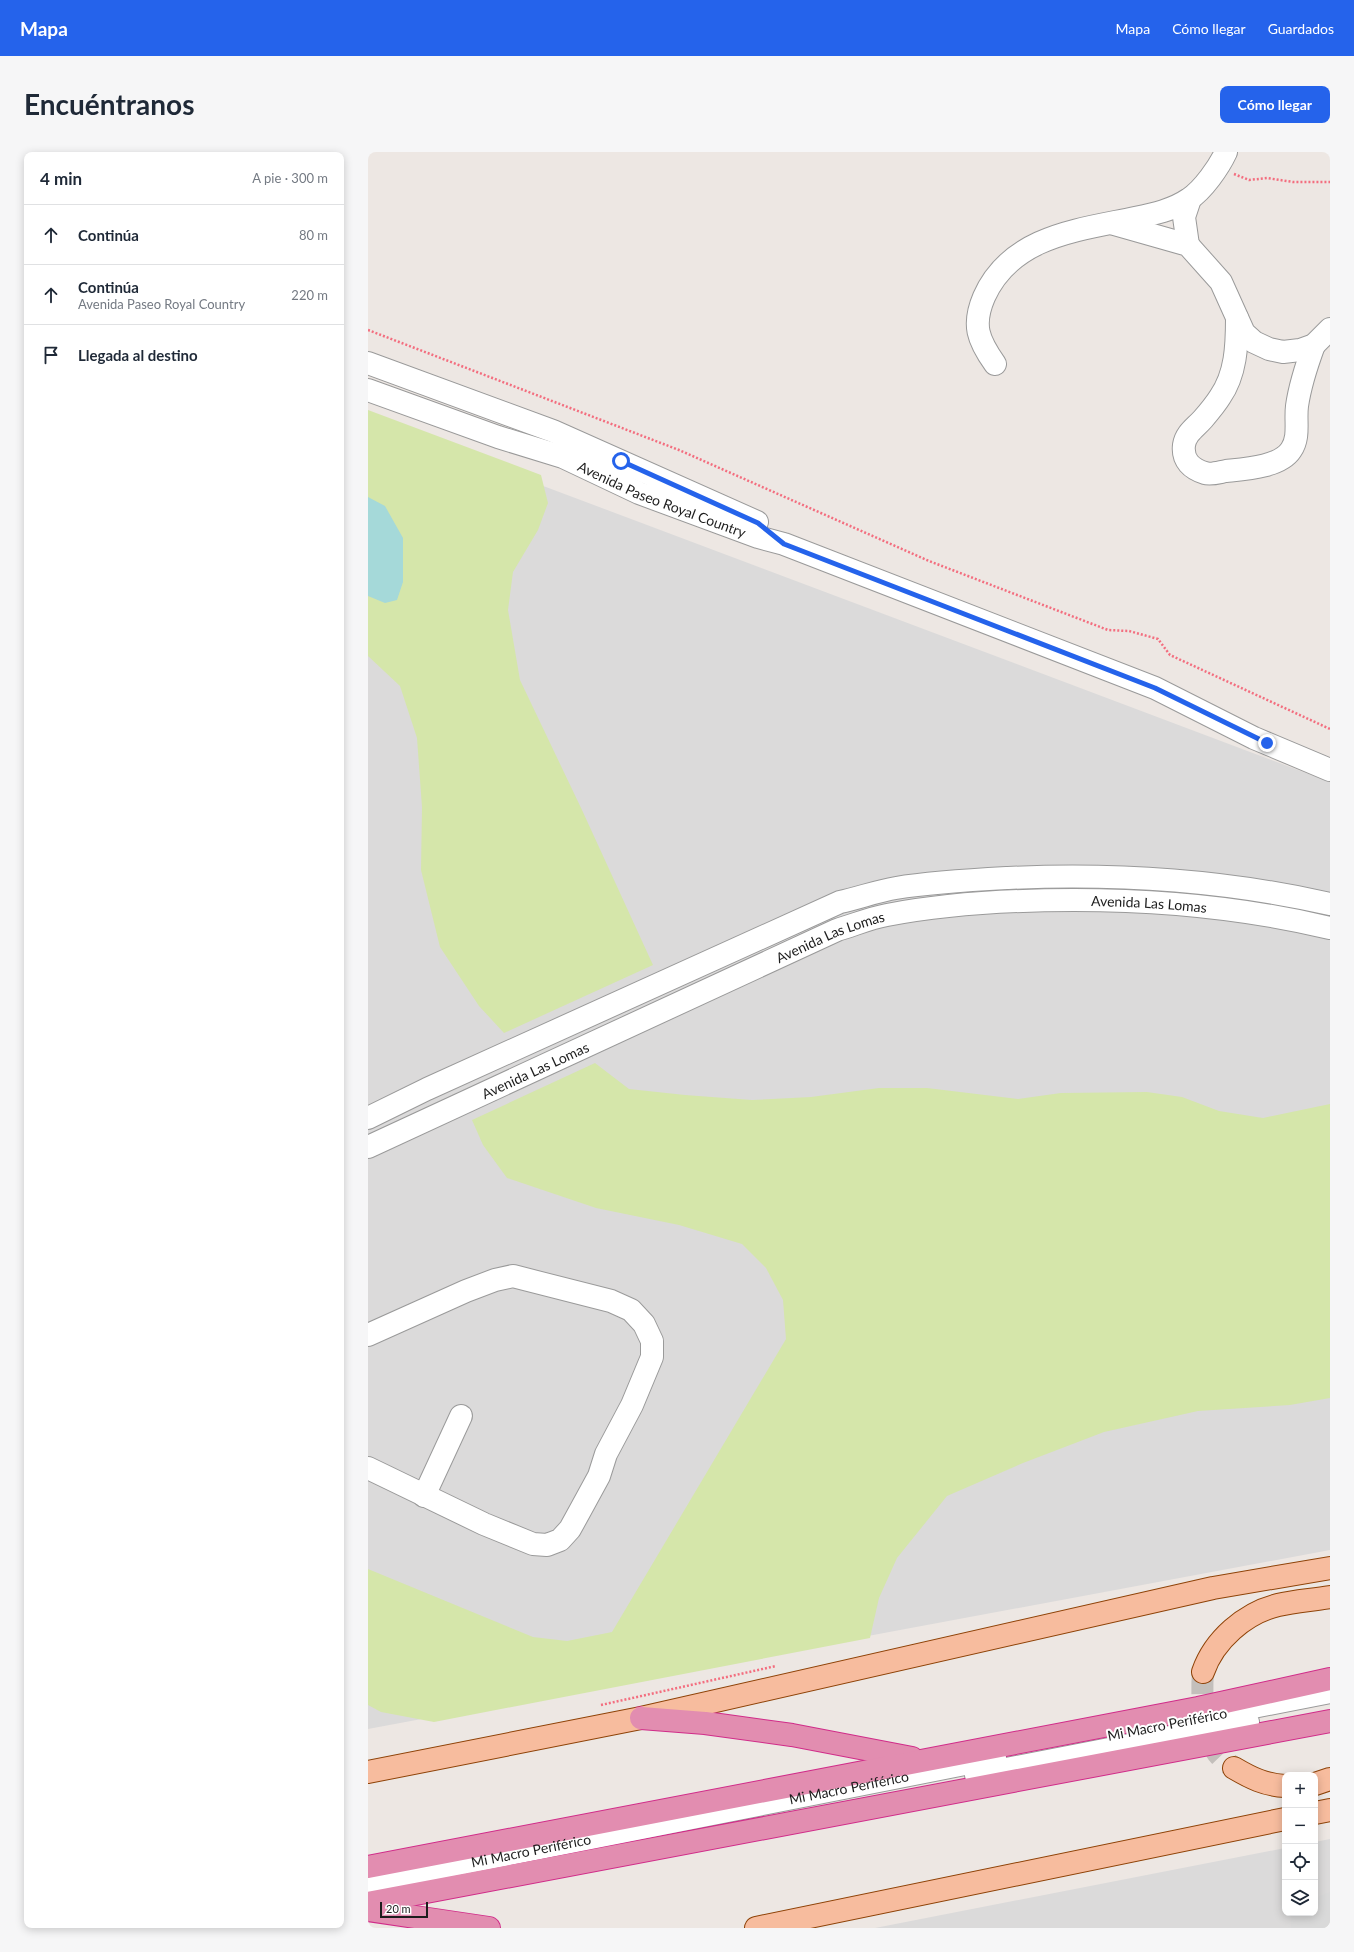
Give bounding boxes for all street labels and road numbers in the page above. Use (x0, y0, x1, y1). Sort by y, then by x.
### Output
street label: Avenida Paseo Royal Country (575, 457, 749, 541)
street label: Avenida Las Lomas (1091, 892, 1208, 915)
street label: Avenida Las Lomas (773, 907, 886, 966)
street label: Avenida Las Lomas (479, 1038, 591, 1102)
street label: Mi Macro Periférico (1106, 1704, 1228, 1744)
street label: Mi Macro Periférico (787, 1767, 910, 1807)
street label: Mi Macro Periférico (469, 1830, 592, 1870)

